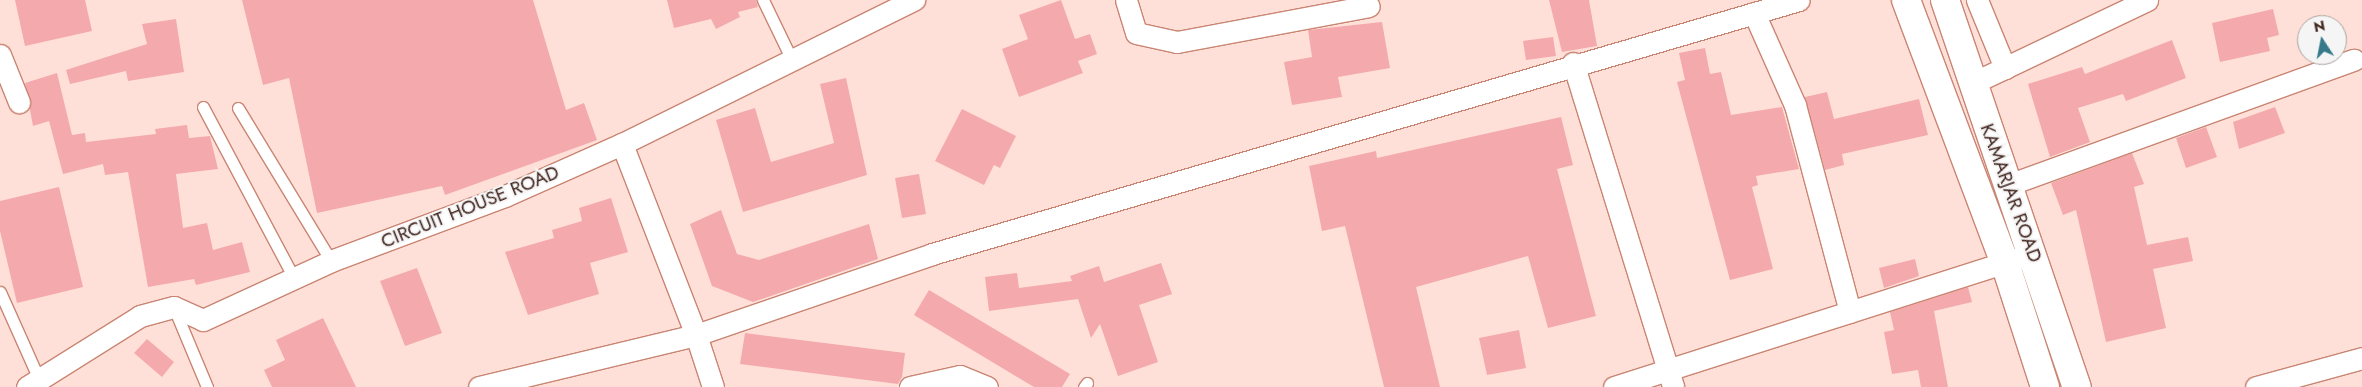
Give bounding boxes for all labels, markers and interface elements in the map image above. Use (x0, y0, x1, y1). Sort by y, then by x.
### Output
north arrow (2297, 15, 2347, 65)
text: N (2312, 15, 2327, 37)
street label: KAMARJAR ROAD (1975, 121, 2047, 265)
street label: CIRCUIT HOUSE ROAD (378, 161, 562, 253)

